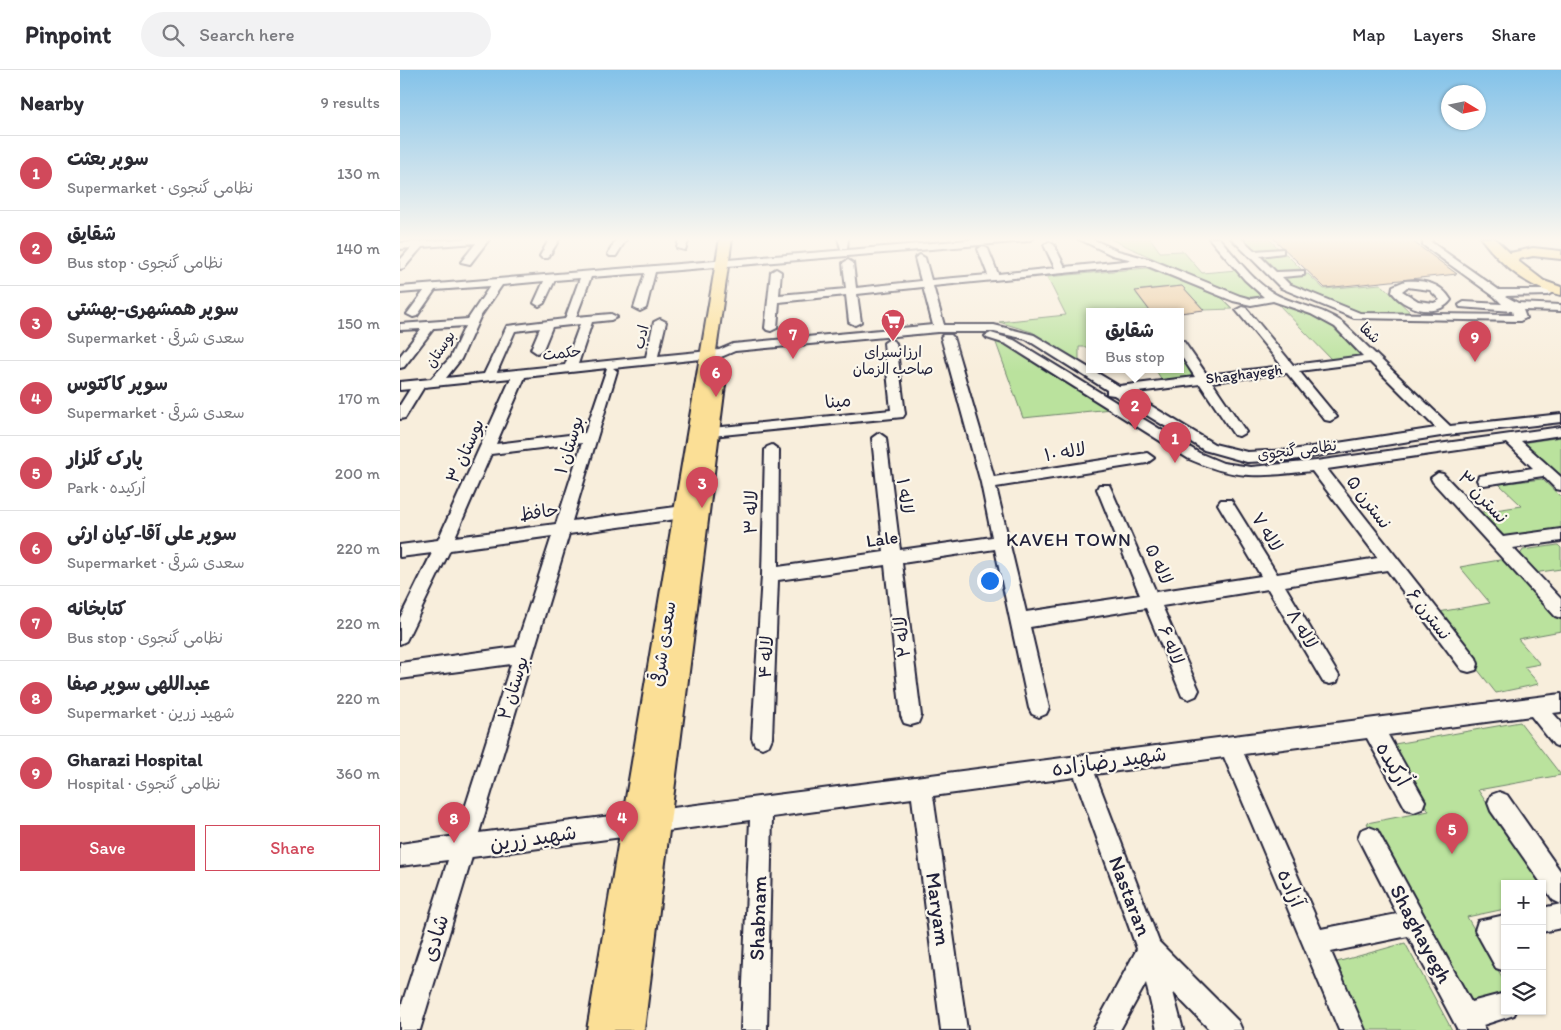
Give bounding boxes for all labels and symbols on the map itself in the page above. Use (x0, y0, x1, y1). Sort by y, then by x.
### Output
north arrow (1441, 85, 1486, 130)
supermarket icon: ارزانسرای صاحب الزمان (880, 308, 906, 342)
pin: 7 (777, 318, 809, 359)
street label: شفا (1356, 319, 1384, 347)
pin: 9 (1459, 321, 1491, 362)
street label: ادب (629, 323, 653, 351)
street label: بوستان (421, 327, 459, 371)
street label: حکمت (542, 342, 582, 364)
place label: ارزانسرای صاحب الزمان (853, 343, 933, 378)
pin: 6 (700, 356, 732, 397)
street label: Shaghayegh (1205, 360, 1283, 388)
street label: مینا (824, 389, 852, 413)
pin: 2 (1119, 389, 1151, 430)
street label: بوستان ۱ (550, 413, 588, 477)
street label: بوستان ۳ (441, 415, 489, 487)
pin: 1 (1159, 422, 1191, 463)
street label: نظامی گنجوی (1256, 436, 1338, 465)
street label: لاله ۱۰ (1043, 438, 1087, 466)
street label: نسترن ۳ (1453, 466, 1513, 528)
pin: 3 (686, 467, 718, 508)
street label: نسترن ۵ (1342, 471, 1396, 533)
street label: لاله ۱ (892, 477, 918, 515)
street label: لاله ۳ (740, 490, 762, 534)
street label: حافظ (518, 498, 560, 526)
street label: لاله ۷ (1247, 508, 1287, 556)
street label: Lale (865, 526, 899, 552)
district label: KAVEH TOWN (1006, 528, 1132, 551)
street label: لاله ۵ (1140, 540, 1178, 588)
your location (977, 568, 1003, 594)
street label: نسترن ۶ (1402, 584, 1456, 644)
street label: سعدی شرقی (644, 599, 681, 688)
street label: لاله ۸ (1282, 605, 1322, 653)
street label: لاله ۲ (889, 615, 915, 659)
street label: لاله ۶ (1153, 622, 1189, 668)
street label: لاله ۴ (754, 635, 778, 679)
street label: بوستان ۲ (493, 654, 533, 722)
street label: اُرکیده (1371, 736, 1418, 791)
street label: شهید رضازاده (1050, 740, 1168, 781)
pin: 4 (606, 801, 638, 842)
pin: 8 (438, 802, 470, 843)
pin: 5 (1436, 813, 1468, 854)
street label: شهید زرین (488, 819, 578, 856)
street label: Nastaran (1104, 852, 1157, 940)
street label: آزاده (1272, 865, 1311, 911)
street label: Maryam (921, 871, 956, 947)
street label: Shabnam (744, 875, 771, 961)
street label: Shaghayegh (1385, 880, 1458, 987)
street label: شادی (416, 911, 453, 964)

